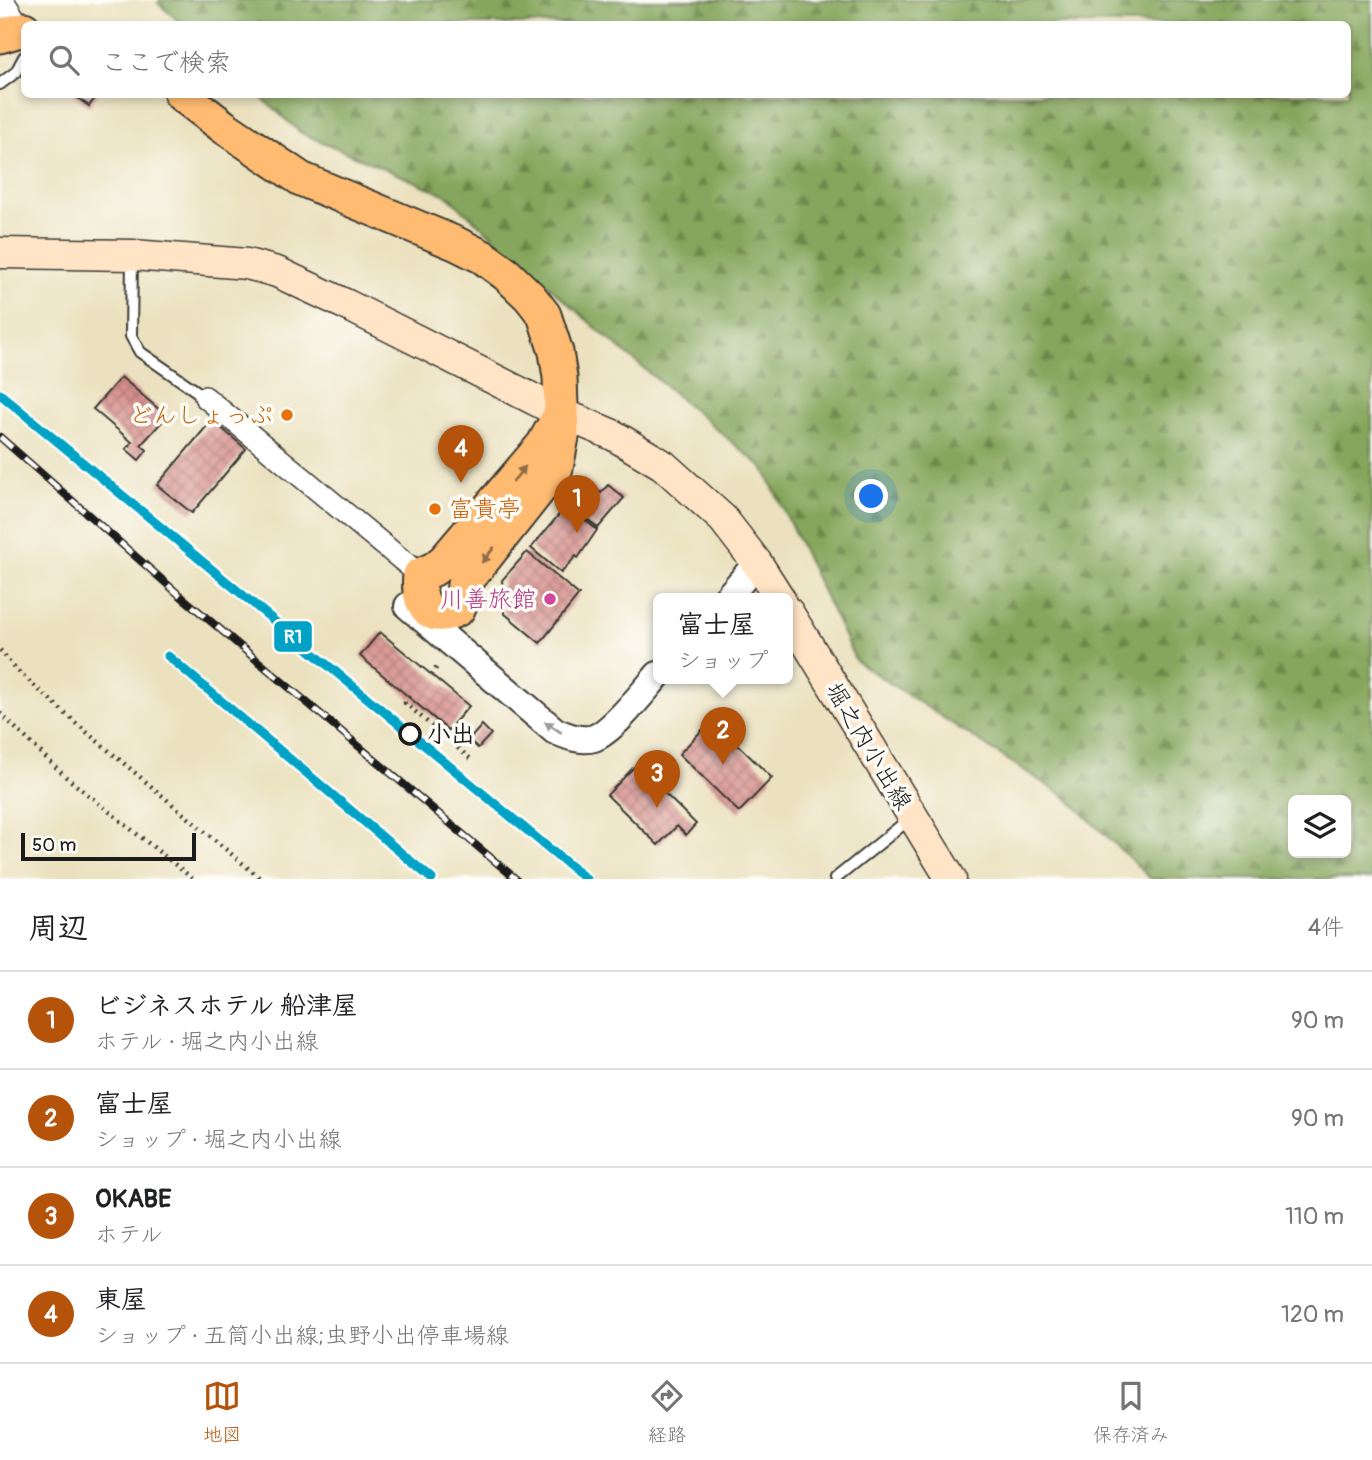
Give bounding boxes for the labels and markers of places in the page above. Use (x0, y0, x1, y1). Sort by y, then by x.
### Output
place label: どんしょっぷ (129, 401, 273, 430)
marker: どんしょっぷ (279, 407, 295, 423)
pin: 4 (438, 425, 484, 483)
pin: 1 (554, 475, 600, 533)
place label: 富貴亭 (449, 495, 521, 524)
marker: 富貴亭 (427, 501, 443, 517)
place label: 川善旅館 (440, 585, 536, 614)
marker: 川善旅館 (542, 591, 558, 607)
pin: 2 (700, 707, 746, 765)
place label: 小出 (427, 720, 475, 749)
marker: 小出 (399, 723, 421, 745)
pin: 3 (634, 750, 680, 808)

